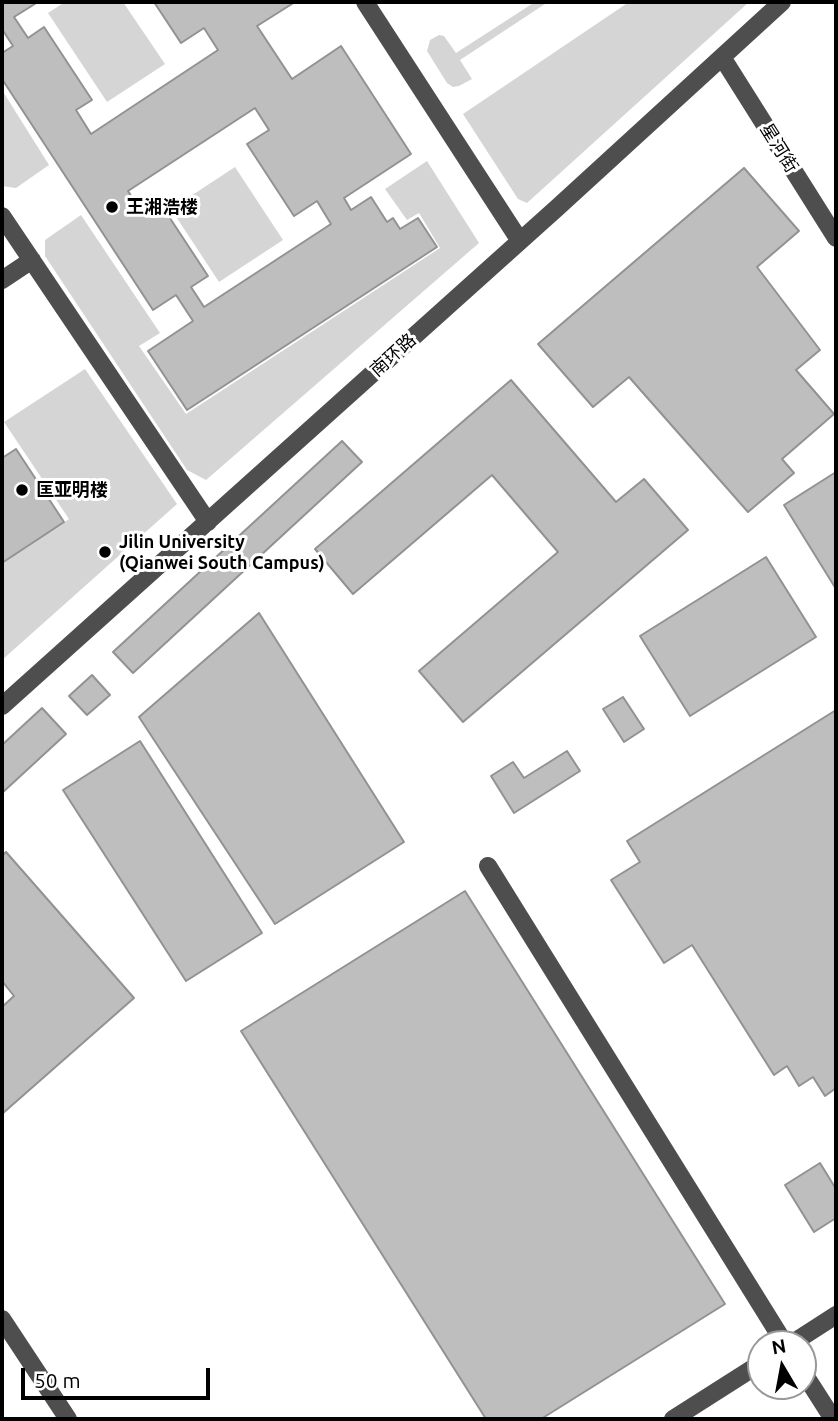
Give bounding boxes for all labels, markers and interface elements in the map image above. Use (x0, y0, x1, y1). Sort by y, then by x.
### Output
street label: 星河街 (756, 119, 802, 177)
place label: 王湘浩楼 (126, 196, 198, 218)
marker: 王湘浩楼 (104, 199, 120, 215)
street label: 南环路 (366, 329, 420, 381)
place label: 匡亚明楼 (36, 479, 108, 501)
marker: 匡亚明楼 (14, 482, 30, 498)
place label: Jilin University (Qianwei South Campus) (119, 531, 325, 574)
marker: Jilin University (Qianwei South Campus) (97, 544, 113, 560)
north arrow (747, 1330, 817, 1400)
text: N (770, 1334, 788, 1358)
scale bar (24, 1354, 214, 1398)
text: 50 m (34, 1368, 81, 1392)

